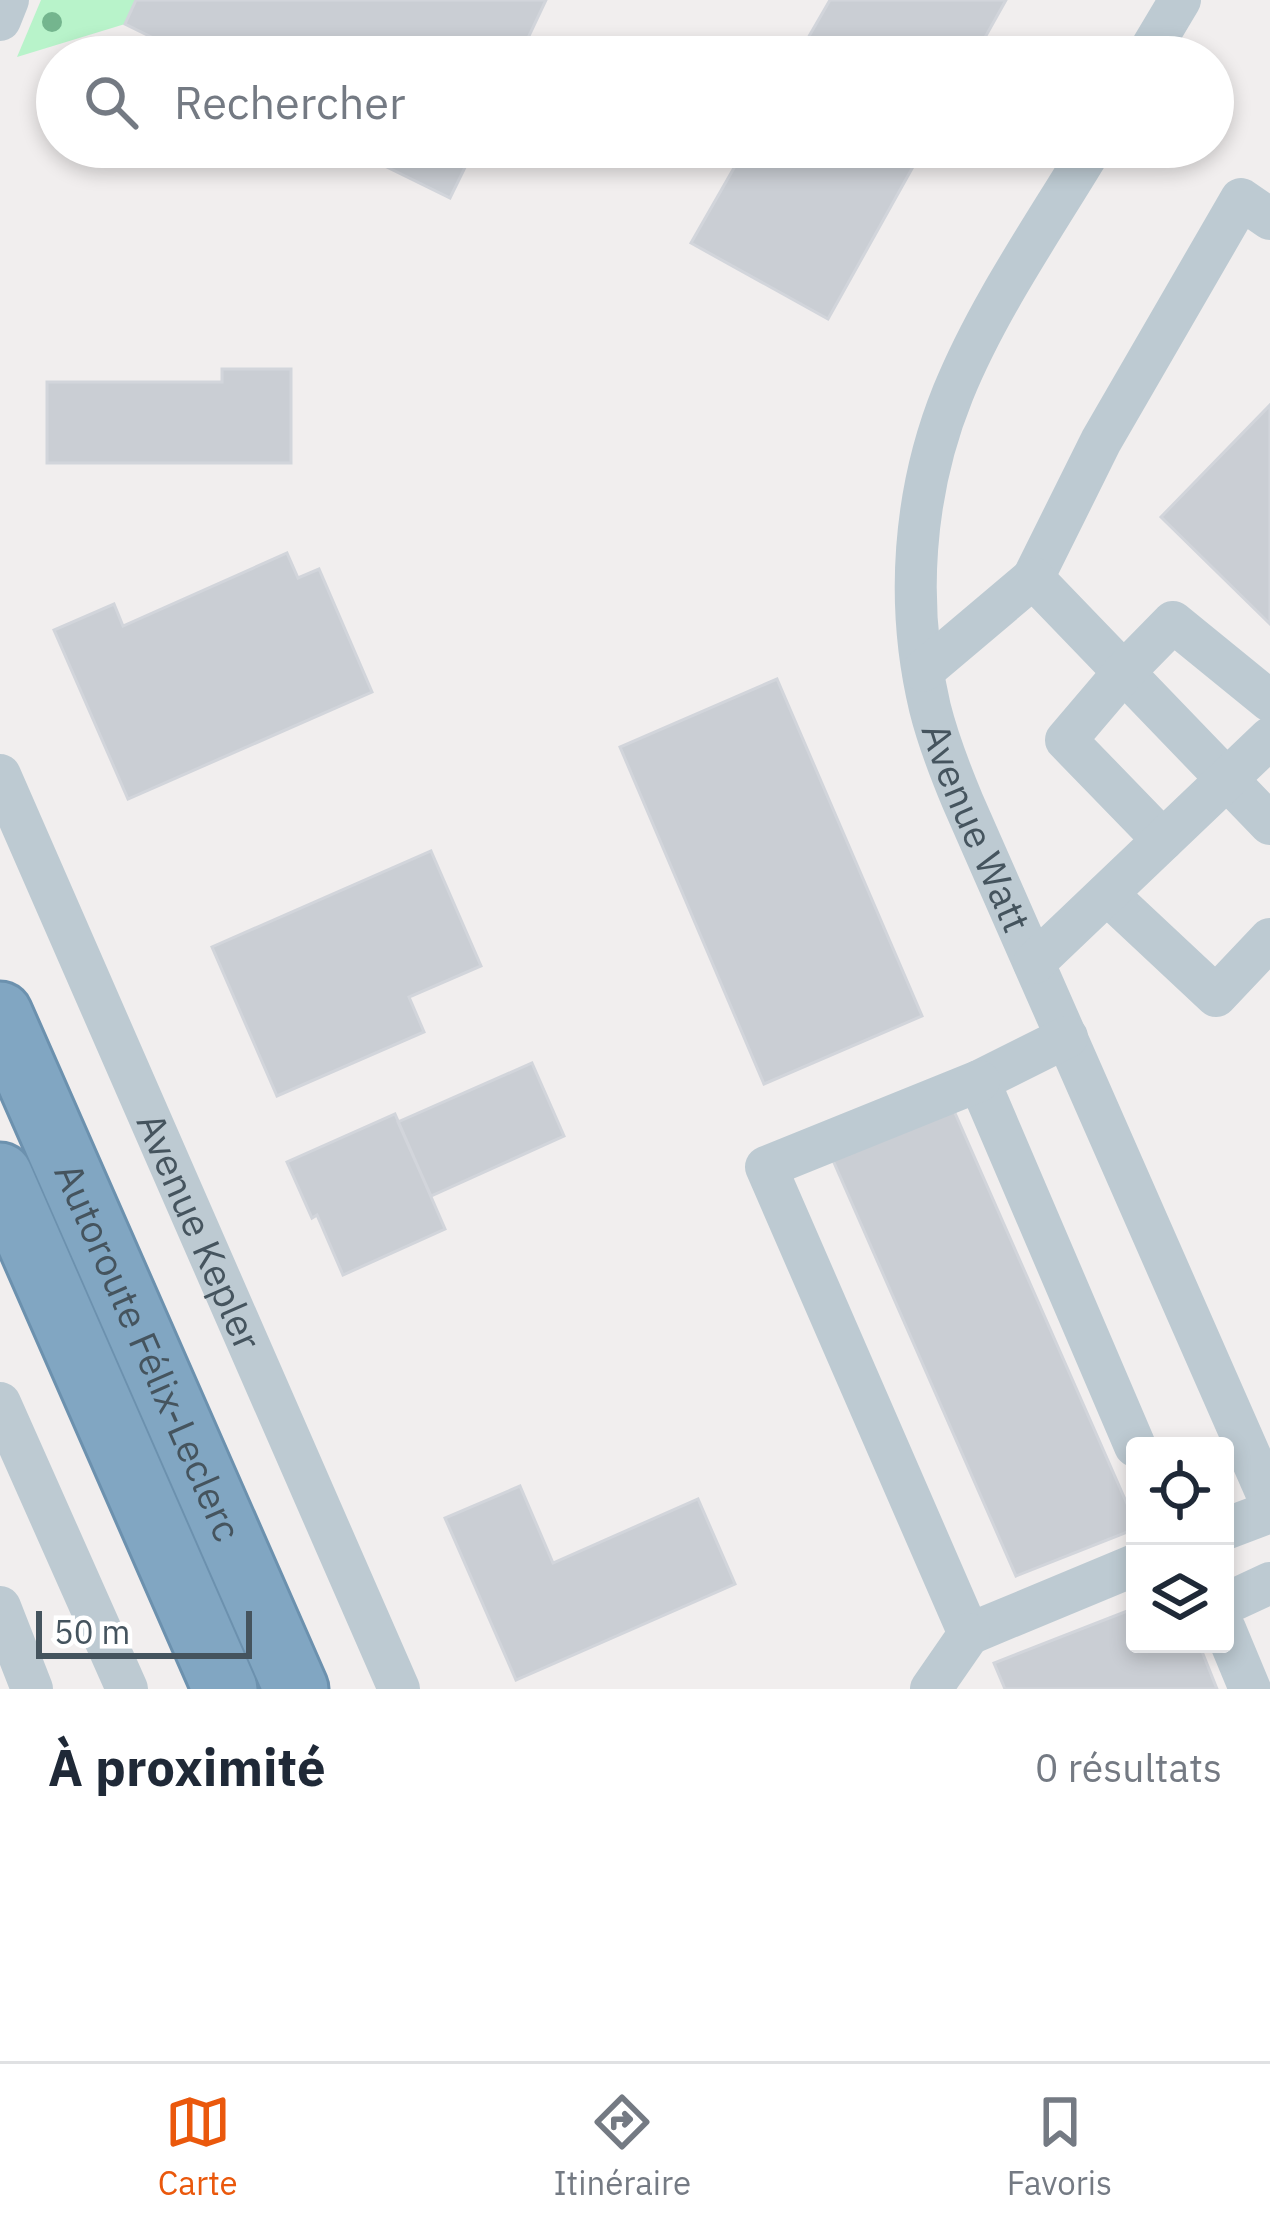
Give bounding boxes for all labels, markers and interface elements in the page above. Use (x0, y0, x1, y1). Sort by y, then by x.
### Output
search box (36, 36, 1234, 168)
icon: search (78, 69, 144, 135)
text: Rechercher (174, 73, 405, 131)
street label: Avenue Watt (911, 717, 1043, 940)
street label: Avenue Kepler (126, 1105, 274, 1358)
street label: Autoroute Félix-Leclerc (43, 1155, 254, 1549)
map controls (1126, 1437, 1234, 1653)
button: locate (1126, 1437, 1234, 1545)
button: layers (1126, 1545, 1234, 1653)
scale bar (36, 1605, 252, 1658)
text: 50 m (54, 1610, 130, 1653)
text: À proximité (48, 1734, 326, 1800)
text: 0 résultats (1035, 1742, 1222, 1793)
tab: Carte (158, 2089, 238, 2204)
tab: Itinéraire (553, 2089, 691, 2204)
tab: Favoris (1007, 2089, 1112, 2204)

